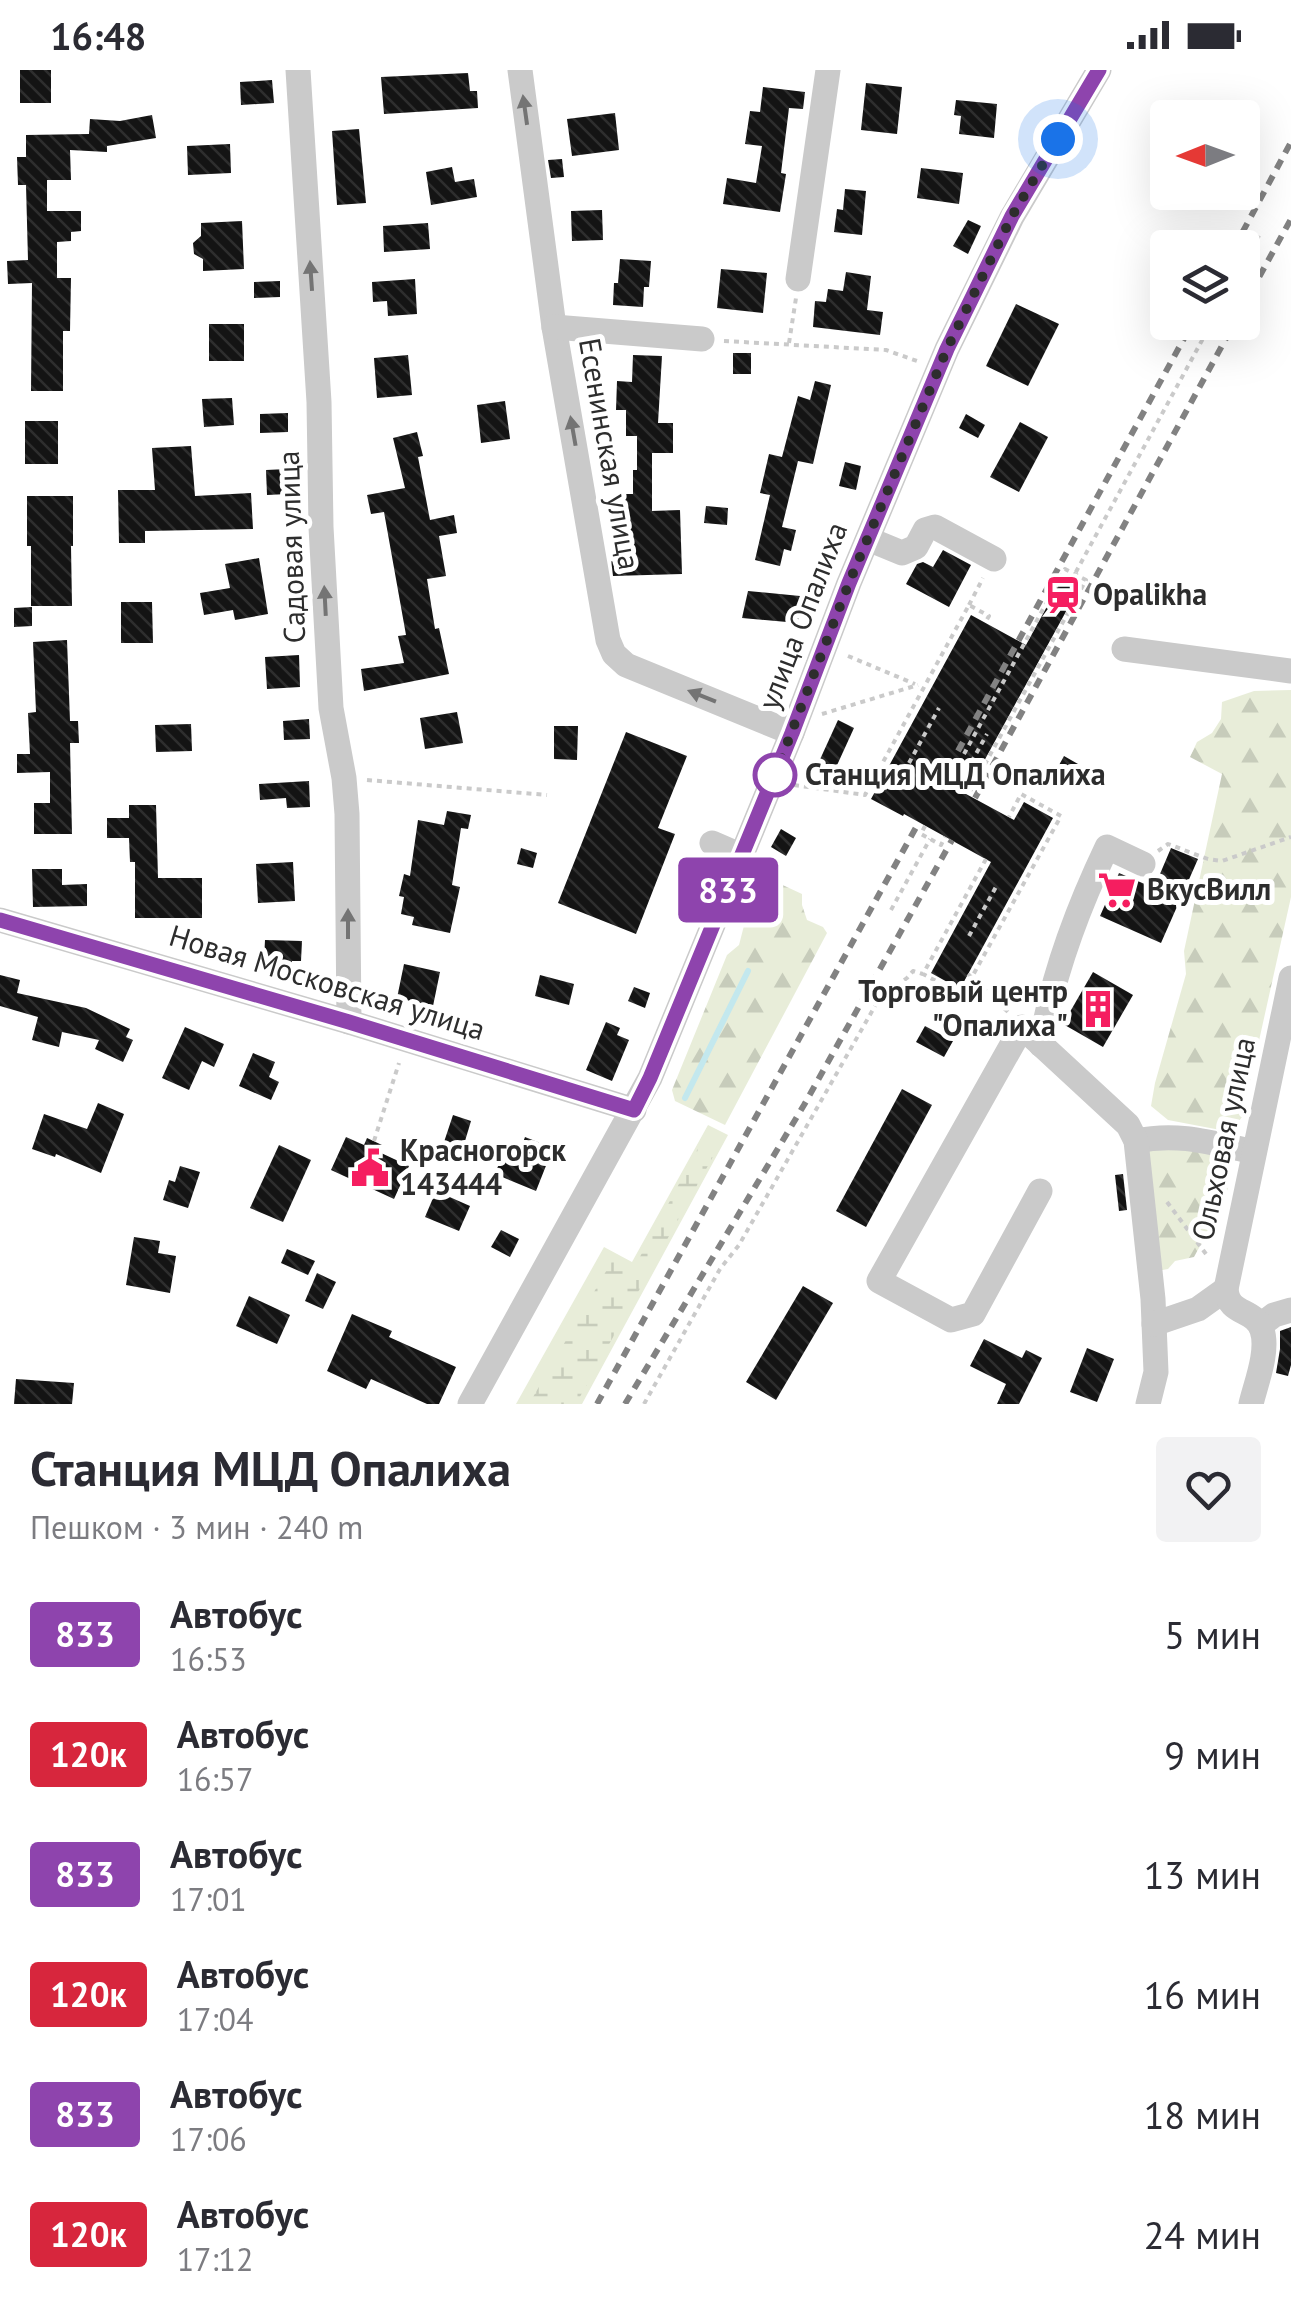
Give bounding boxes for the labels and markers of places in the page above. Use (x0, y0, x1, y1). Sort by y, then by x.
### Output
station icon: Opalikha (1042, 574, 1084, 616)
place label: Opalikha (1093, 574, 1207, 613)
marker: Станция МЦД Опалиха (754, 754, 796, 796)
place label: Станция МЦД Опалиха (805, 754, 1106, 793)
supermarket icon: ВкусВилл (1096, 869, 1138, 911)
place label: ВкусВилл (1147, 869, 1271, 908)
place label: Торговый центр "Опалиха" (858, 971, 1068, 1044)
building icon: Торговый центр "Опалиха" (1077, 988, 1119, 1030)
place label: Красногорск 143444 (400, 1130, 566, 1203)
public building icon: Красногорск 143444 (349, 1147, 391, 1189)

